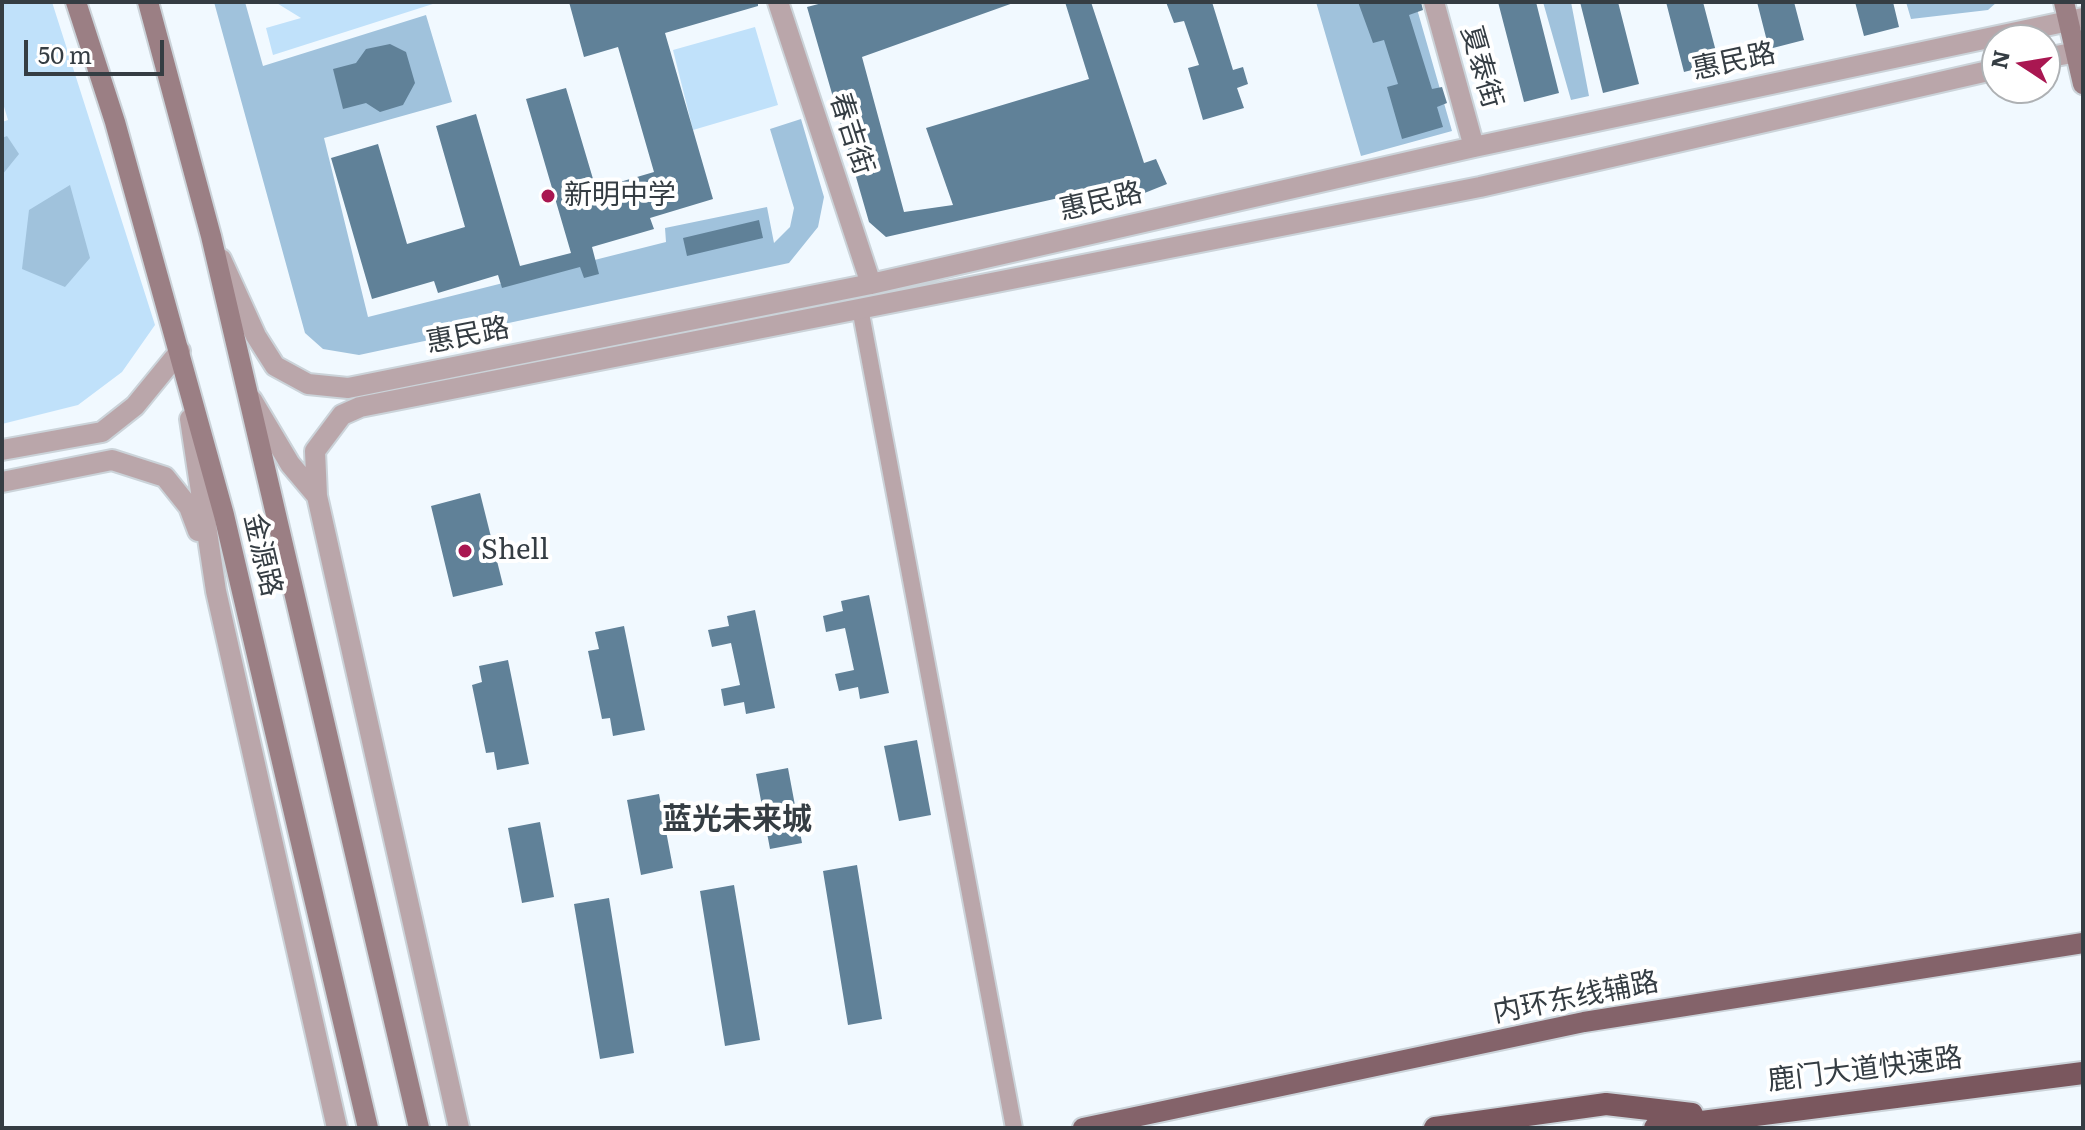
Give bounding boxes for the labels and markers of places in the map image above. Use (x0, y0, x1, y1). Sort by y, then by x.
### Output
place label: 新明中学 (564, 179, 676, 213)
marker: 新明中学 (539, 187, 557, 205)
place label: Shell (481, 534, 549, 568)
marker: Shell (456, 542, 474, 560)

